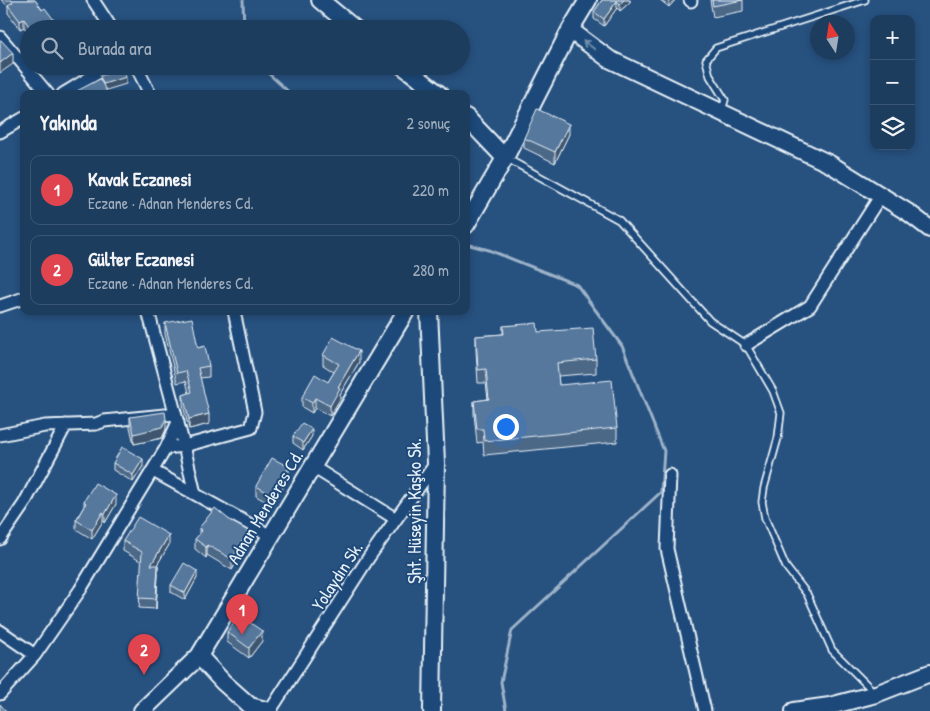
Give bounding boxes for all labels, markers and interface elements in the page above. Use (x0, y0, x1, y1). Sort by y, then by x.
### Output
north arrow (810, 15, 855, 60)
map controls (870, 15, 915, 150)
button: + (870, 15, 915, 60)
search box (20, 20, 470, 75)
icon: search (38, 34, 66, 62)
text: Burada ara (78, 35, 151, 61)
one-way arrow (583, 39, 596, 50)
button: − (870, 60, 915, 105)
button: layers (870, 105, 915, 150)
text: Yakında (40, 108, 97, 137)
text: 2 sonuç (406, 112, 450, 134)
text: Kavak Eczanesi (88, 166, 192, 192)
text: 1 (54, 179, 60, 201)
text: 220 m (412, 179, 449, 201)
text: Eczane · Adnan Menderes Cd. (88, 192, 254, 214)
text: Gülter Eczanesi (88, 246, 195, 272)
text: 2 (53, 259, 61, 281)
text: 280 m (413, 259, 449, 281)
text: Eczane · Adnan Menderes Cd. (88, 272, 254, 294)
your location (493, 414, 519, 440)
street label: Şht. Hüseyin Kaşko Sk. (402, 438, 427, 584)
street label: Adnan Menderes Cd. (221, 445, 309, 569)
street label: Yolaydın Sk. (305, 537, 369, 615)
pin: 1 (226, 594, 258, 635)
pin: 2 (128, 634, 160, 675)

